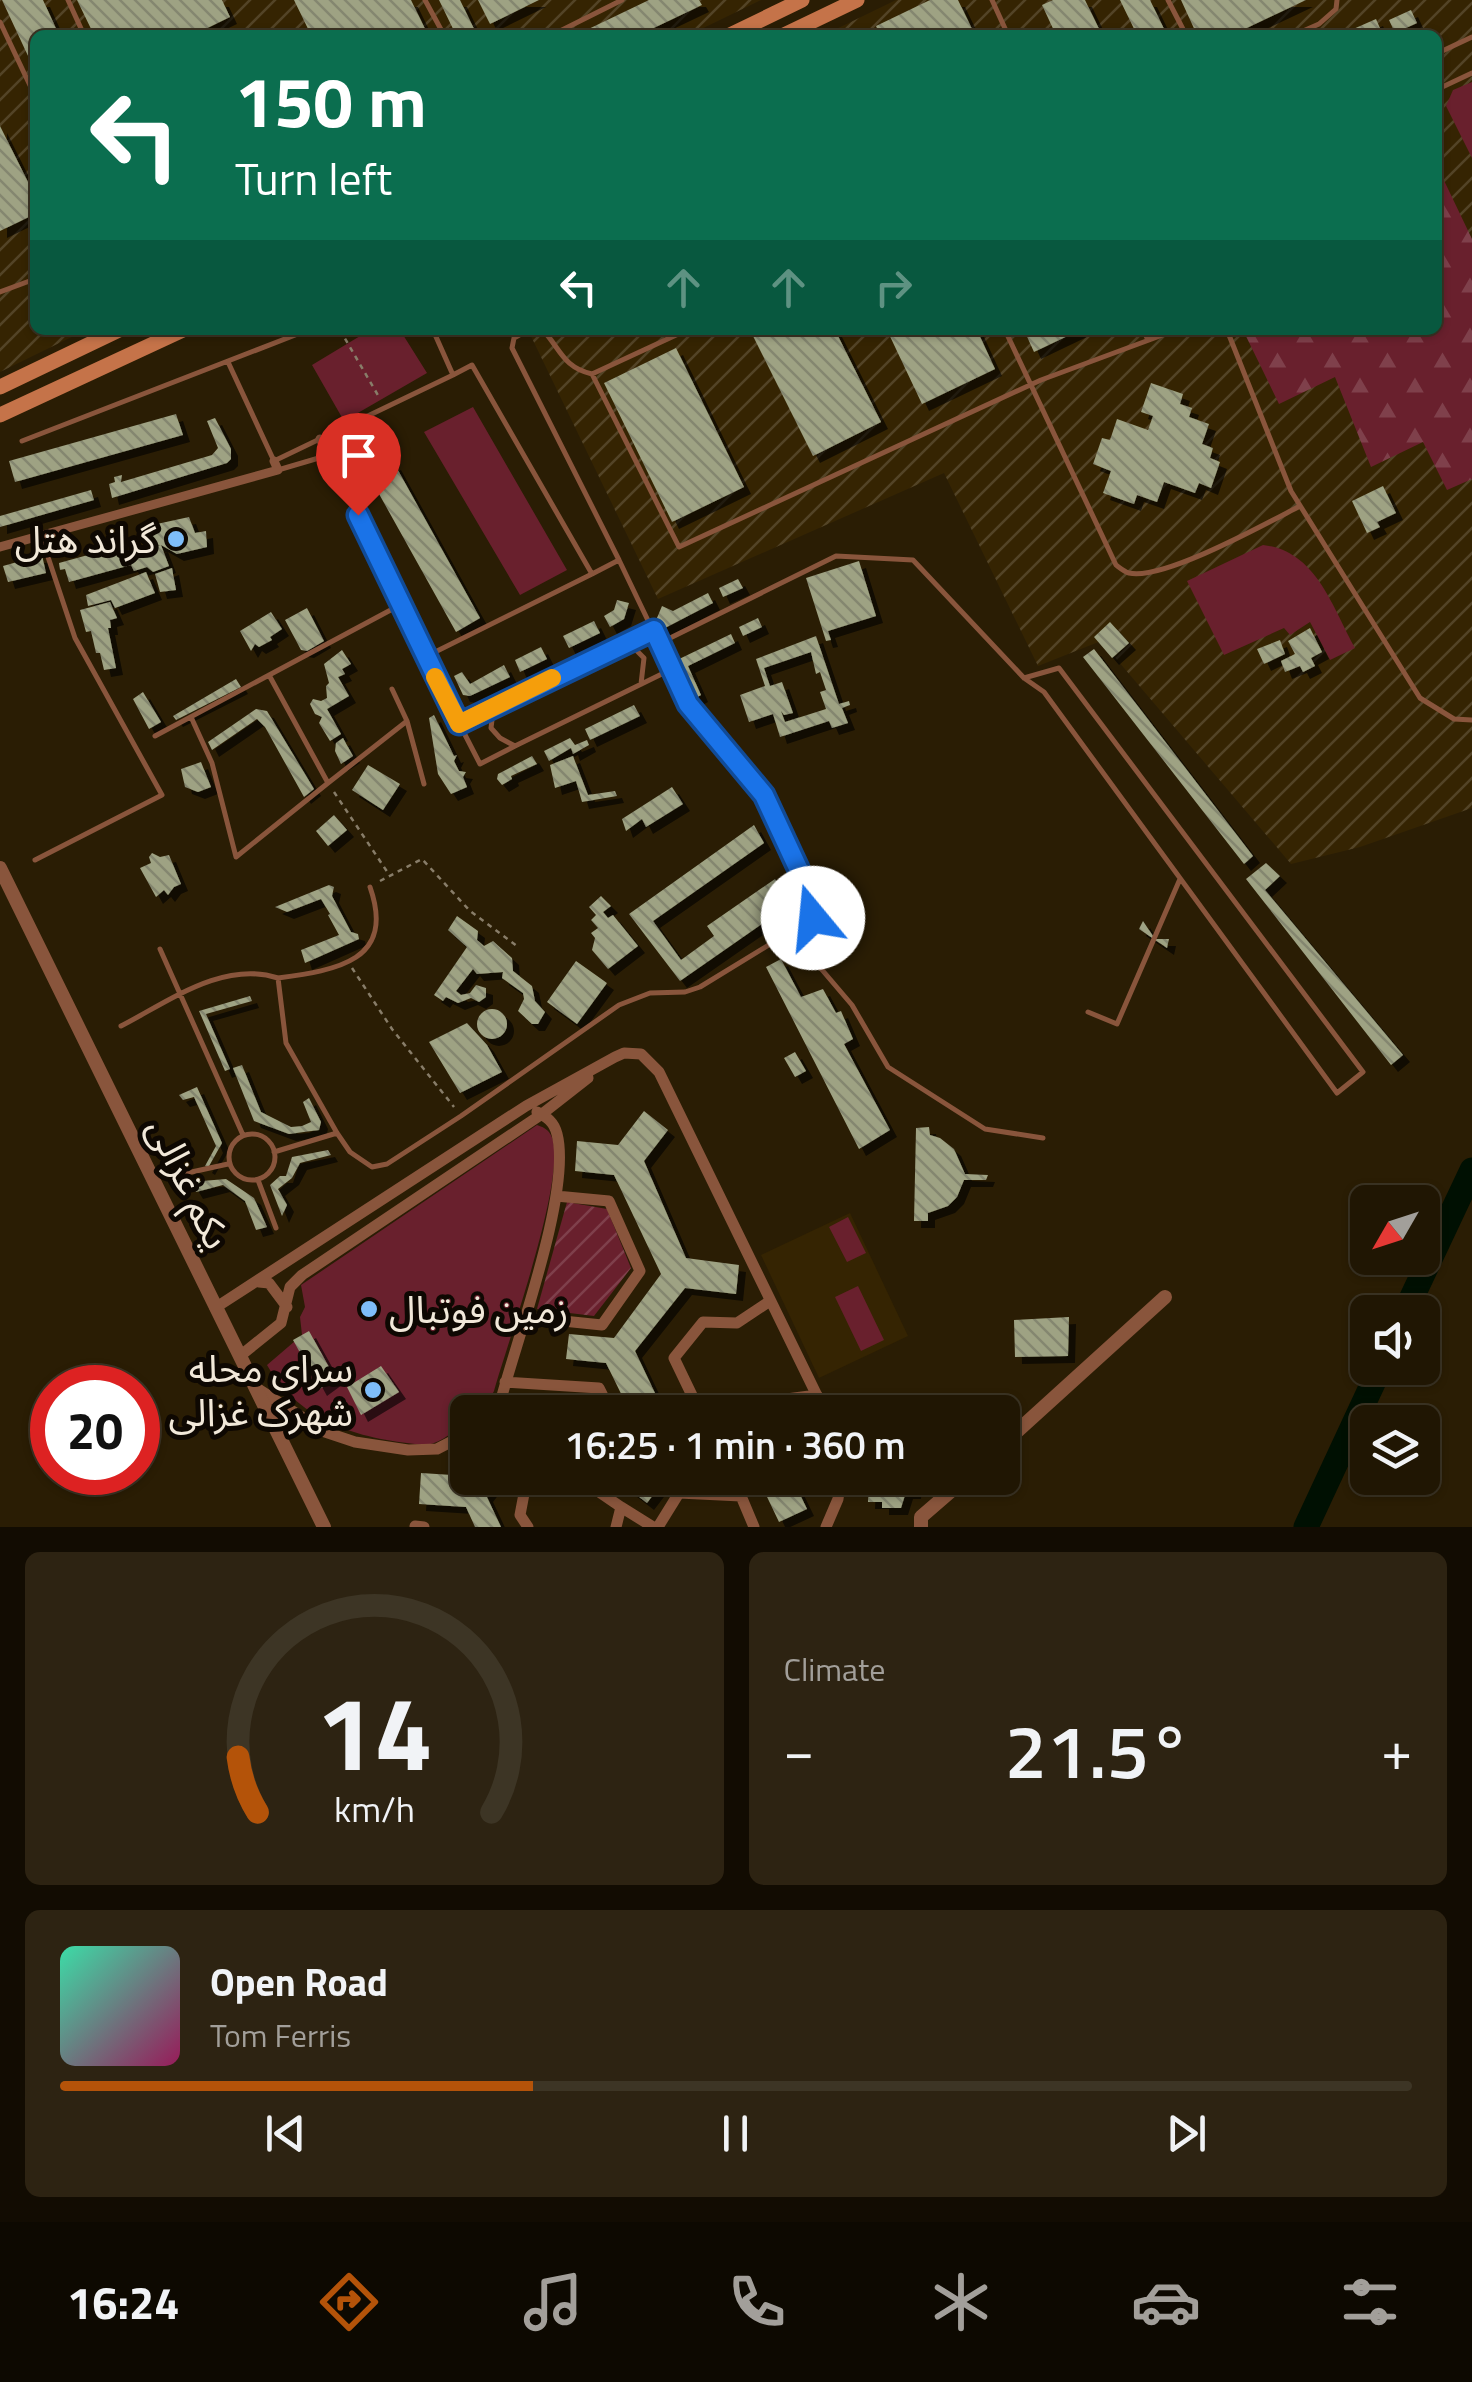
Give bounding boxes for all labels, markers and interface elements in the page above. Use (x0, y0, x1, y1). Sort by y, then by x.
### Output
text: 150 m (235, 48, 427, 154)
icon: left (70, 70, 200, 200)
text: Turn left (235, 144, 392, 212)
icon: left (551, 260, 606, 315)
icon: ahead (656, 260, 711, 315)
icon: ahead (761, 260, 816, 315)
icon: right (866, 260, 921, 315)
pin (316, 413, 401, 516)
icon: arrive (331, 428, 386, 483)
place label: گراند هتل (15, 510, 157, 568)
marker: گراند هتل (165, 528, 187, 550)
position arrow (761, 866, 865, 970)
street label: یکم غزالی (132, 1107, 247, 1259)
north arrow (1350, 1185, 1440, 1275)
map controls (1350, 1185, 1440, 1495)
place label: زمین فوتبال (389, 1280, 568, 1338)
button: sound (1350, 1295, 1440, 1385)
marker: زمین فوتبال (358, 1298, 380, 1320)
place label: سرای محله شهرک غزالی (169, 1339, 353, 1441)
speed limit sign: 20 (30, 1365, 160, 1495)
marker: سرای محله شهرک غزالی (362, 1379, 384, 1401)
button: layers (1350, 1405, 1440, 1495)
text: 16:25 · 1 min · 360 m (564, 1416, 906, 1474)
text: Climate (784, 1645, 885, 1693)
text: 14 (316, 1652, 432, 1810)
text: 21.5° (1005, 1693, 1191, 1807)
text: − (784, 1708, 814, 1791)
text: + (1381, 1708, 1412, 1791)
text: km/h (334, 1781, 415, 1836)
text: Open Road (210, 1953, 388, 2011)
text: Tom Ferris (210, 2011, 351, 2059)
icon: previous (258, 2106, 313, 2161)
icon: pause (708, 2106, 763, 2161)
icon: next (1159, 2106, 1214, 2161)
icon: directions (314, 2267, 384, 2337)
icon: music (518, 2267, 588, 2337)
icon: phone (722, 2267, 792, 2337)
icon: climate (926, 2267, 996, 2337)
icon: car (1131, 2267, 1201, 2337)
icon: filters (1335, 2267, 1405, 2337)
text: 16:24 (67, 2268, 179, 2336)

